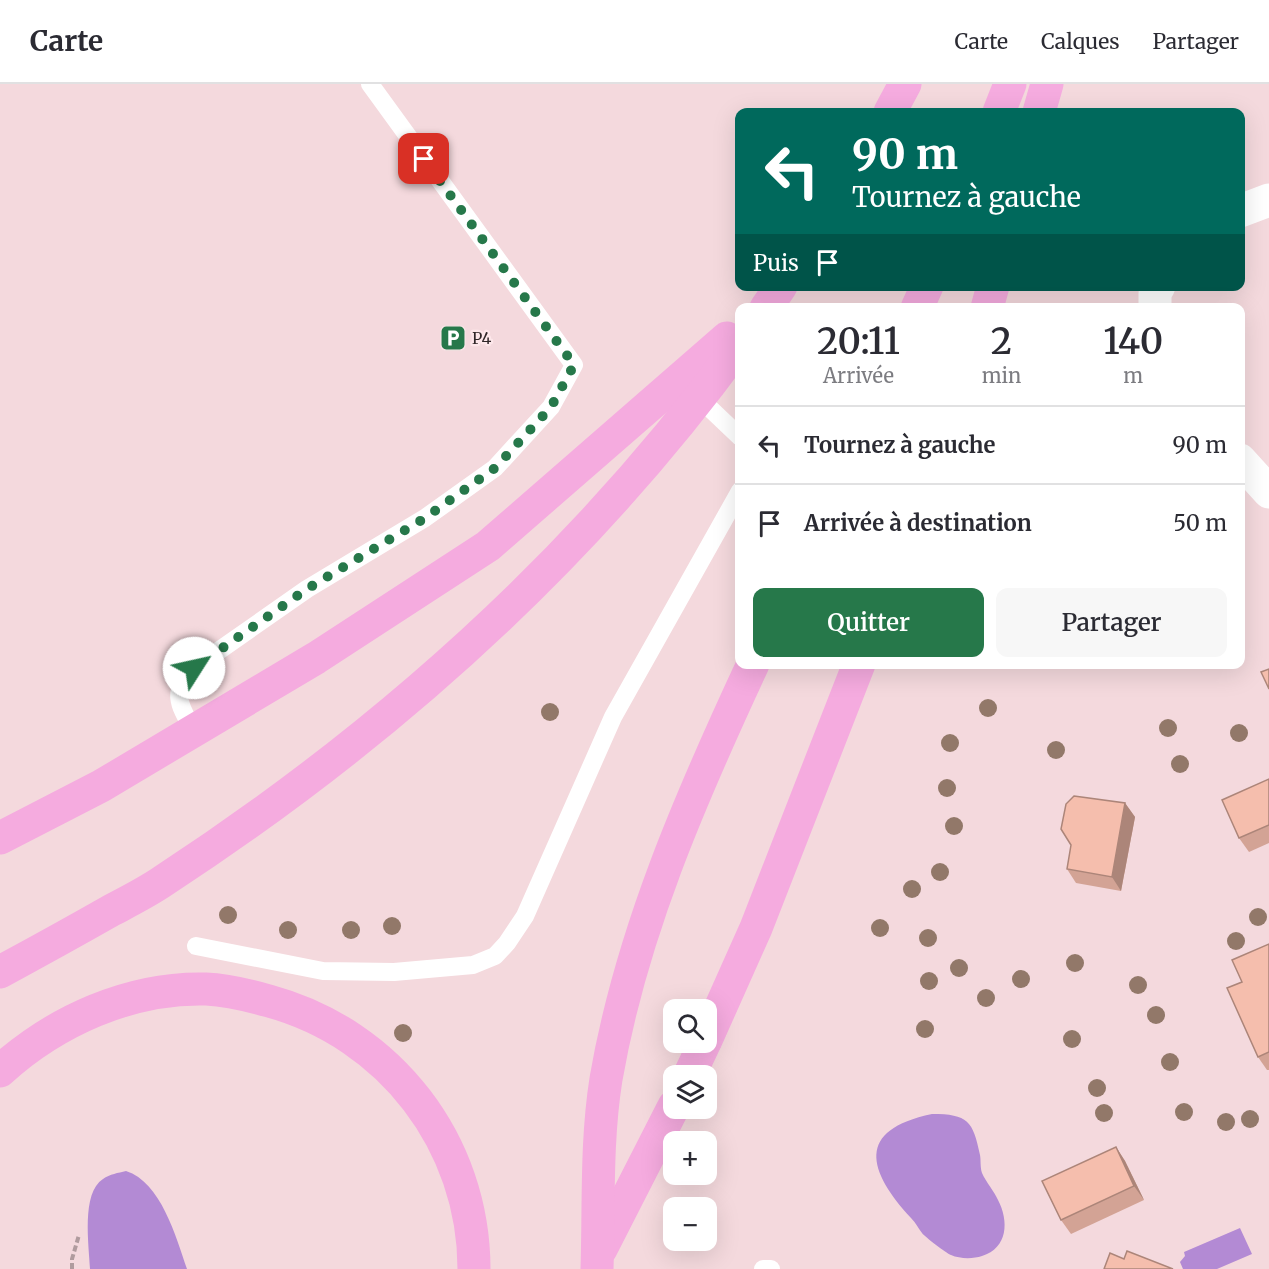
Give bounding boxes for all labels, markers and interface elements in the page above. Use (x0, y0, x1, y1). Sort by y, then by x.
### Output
text: Carte (30, 23, 103, 59)
text: Carte (955, 28, 1008, 55)
text: Calques (1041, 28, 1120, 55)
text: Partager (1153, 28, 1239, 55)
text: 90 m (852, 128, 958, 180)
icon: left (753, 132, 831, 210)
pin (398, 133, 449, 184)
icon: arrive (407, 142, 440, 175)
text: Tournez à gauche (852, 180, 1081, 214)
icon: arrive (811, 246, 844, 279)
text: Puis (753, 249, 799, 277)
text: 20:11 (817, 319, 900, 364)
text: 2 (991, 319, 1012, 364)
text: 140 (1103, 319, 1163, 364)
parking icon: P4 (438, 323, 468, 353)
place label: P4 (472, 328, 491, 348)
text: Arrivée (823, 363, 894, 388)
text: min (982, 363, 1021, 388)
text: m (1123, 363, 1143, 388)
icon: left (753, 429, 786, 462)
text: Tournez à gauche (804, 431, 995, 459)
text: 90 m (1172, 431, 1227, 459)
icon: arrive (753, 507, 786, 540)
text: Arrivée à destination (804, 509, 1032, 537)
text: 50 m (1173, 509, 1227, 537)
button: Quitter (753, 588, 984, 657)
button: Partager (996, 588, 1227, 657)
position arrow (162, 636, 226, 700)
map controls (663, 999, 717, 1251)
button: search (663, 999, 717, 1053)
button: layers (663, 1065, 717, 1119)
button: + (663, 1131, 717, 1185)
button: − (663, 1197, 717, 1251)

